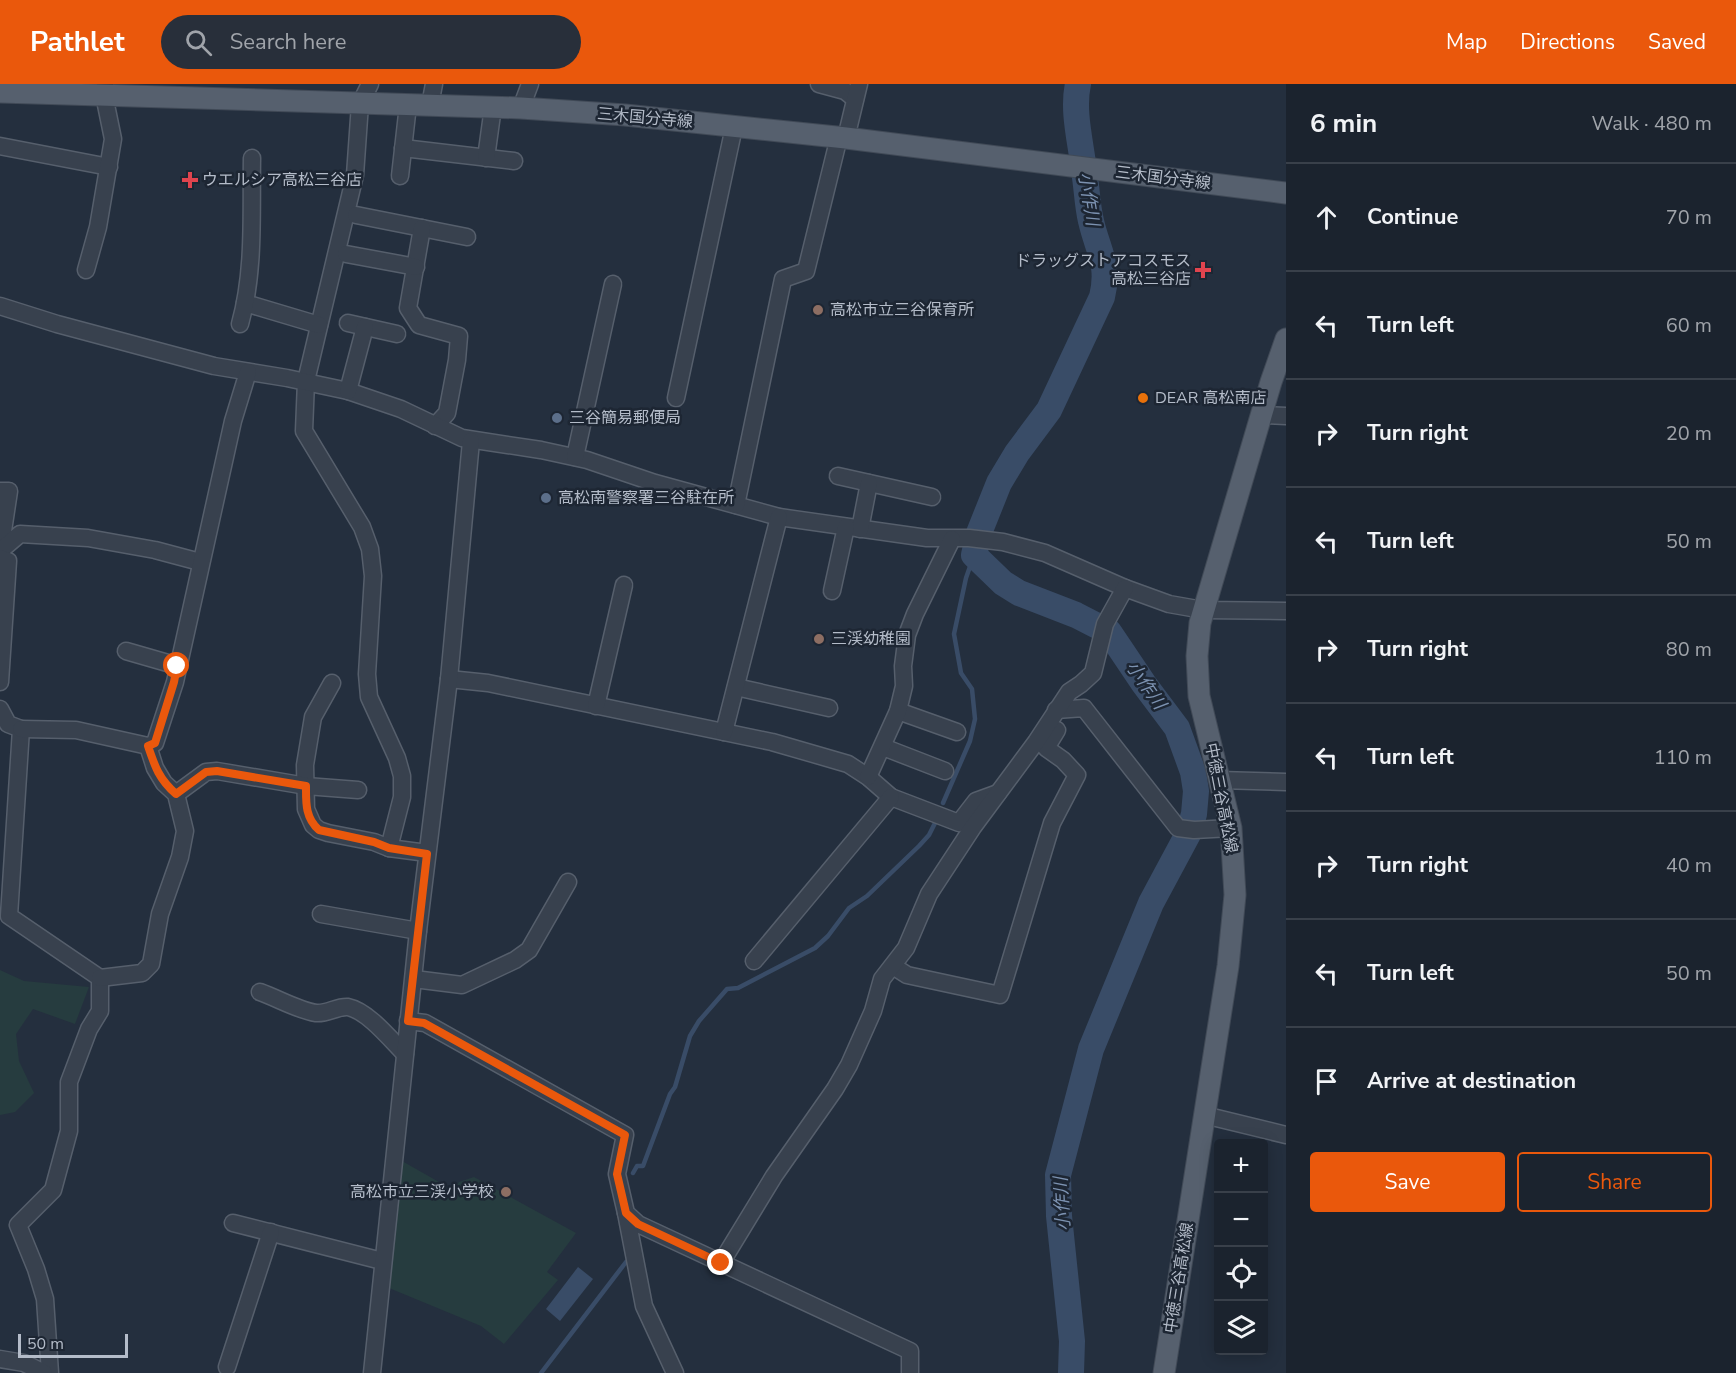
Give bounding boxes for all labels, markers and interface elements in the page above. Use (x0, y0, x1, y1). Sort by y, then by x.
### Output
search box (161, 15, 581, 69)
text: Pathlet (30, 23, 125, 61)
icon: search (182, 26, 215, 59)
text: Search here (230, 27, 346, 57)
text: Map (1446, 28, 1487, 56)
text: Directions (1520, 28, 1615, 56)
text: Saved (1648, 28, 1706, 56)
street label: 三木国分寺線 (596, 103, 694, 133)
text: 6 min (1310, 106, 1377, 141)
text: Walk · 480 m (1592, 110, 1712, 137)
street label: 三木国分寺線 (1114, 161, 1212, 195)
place label: ウエルシア高松三谷店 (202, 169, 362, 191)
water label: 小作川 (1073, 170, 1105, 230)
marker: ウエルシア高松三谷店 (183, 173, 197, 187)
icon: ahead (1310, 201, 1343, 234)
text: Continue (1367, 202, 1458, 232)
text: 70 m (1666, 204, 1712, 231)
place label: ドラッグストアコスモス 高松三谷店 (1015, 250, 1191, 290)
marker: ドラッグストアコスモス 高松三谷店 (1196, 263, 1210, 277)
place label: 高松市立三谷保育所 (830, 299, 974, 321)
marker: 高松市立三谷保育所 (811, 303, 825, 317)
icon: left (1310, 309, 1343, 342)
text: Turn left (1367, 310, 1454, 340)
text: 60 m (1666, 312, 1712, 339)
place label: DEAR 高松南店 (1155, 387, 1266, 409)
marker: DEAR 高松南店 (1136, 391, 1150, 405)
place label: 三谷簡易郵便局 (569, 407, 681, 429)
marker: 三谷簡易郵便局 (550, 411, 564, 425)
icon: right (1310, 417, 1343, 450)
text: Turn right (1367, 418, 1468, 448)
text: 20 m (1666, 420, 1712, 447)
place label: 高松南警察署三谷駐在所 (558, 487, 734, 509)
marker: 高松南警察署三谷駐在所 (539, 491, 553, 505)
icon: left (1310, 525, 1343, 558)
text: Turn left (1367, 526, 1454, 556)
text: 50 m (1666, 528, 1712, 555)
place label: 三渓幼稚園 (831, 628, 911, 650)
marker: 三渓幼稚園 (812, 632, 826, 646)
icon: right (1310, 633, 1343, 666)
text: Turn right (1367, 634, 1468, 664)
text: 80 m (1666, 636, 1712, 663)
route start (163, 652, 189, 678)
water label: 小作川 (1121, 656, 1172, 716)
street label: 中徳三谷高松線 (1200, 741, 1242, 855)
icon: left (1310, 741, 1343, 774)
text: Turn left (1367, 742, 1454, 772)
text: 110 m (1654, 744, 1712, 771)
icon: right (1310, 849, 1343, 882)
text: Turn right (1367, 850, 1468, 880)
text: 40 m (1666, 852, 1712, 879)
icon: left (1310, 957, 1343, 990)
text: Turn left (1367, 958, 1454, 988)
text: 50 m (1666, 960, 1712, 987)
icon: arrive (1310, 1065, 1343, 1098)
text: Arrive at destination (1367, 1066, 1576, 1096)
map controls (1214, 1139, 1268, 1355)
button: + (1214, 1139, 1268, 1193)
button: Save (1310, 1152, 1505, 1212)
button: Share (1517, 1152, 1712, 1212)
water label: 小作川 (1048, 1174, 1075, 1232)
place label: 高松市立三渓小学校 (350, 1181, 494, 1203)
marker: 高松市立三渓小学校 (499, 1185, 513, 1199)
button: − (1214, 1193, 1268, 1247)
street label: 中徳三谷高松線 (1159, 1221, 1199, 1335)
button: locate (1214, 1247, 1268, 1301)
route end (707, 1249, 733, 1275)
button: layers (1214, 1301, 1268, 1355)
scale bar (18, 1331, 128, 1358)
text: 50 m (27, 1333, 64, 1355)

